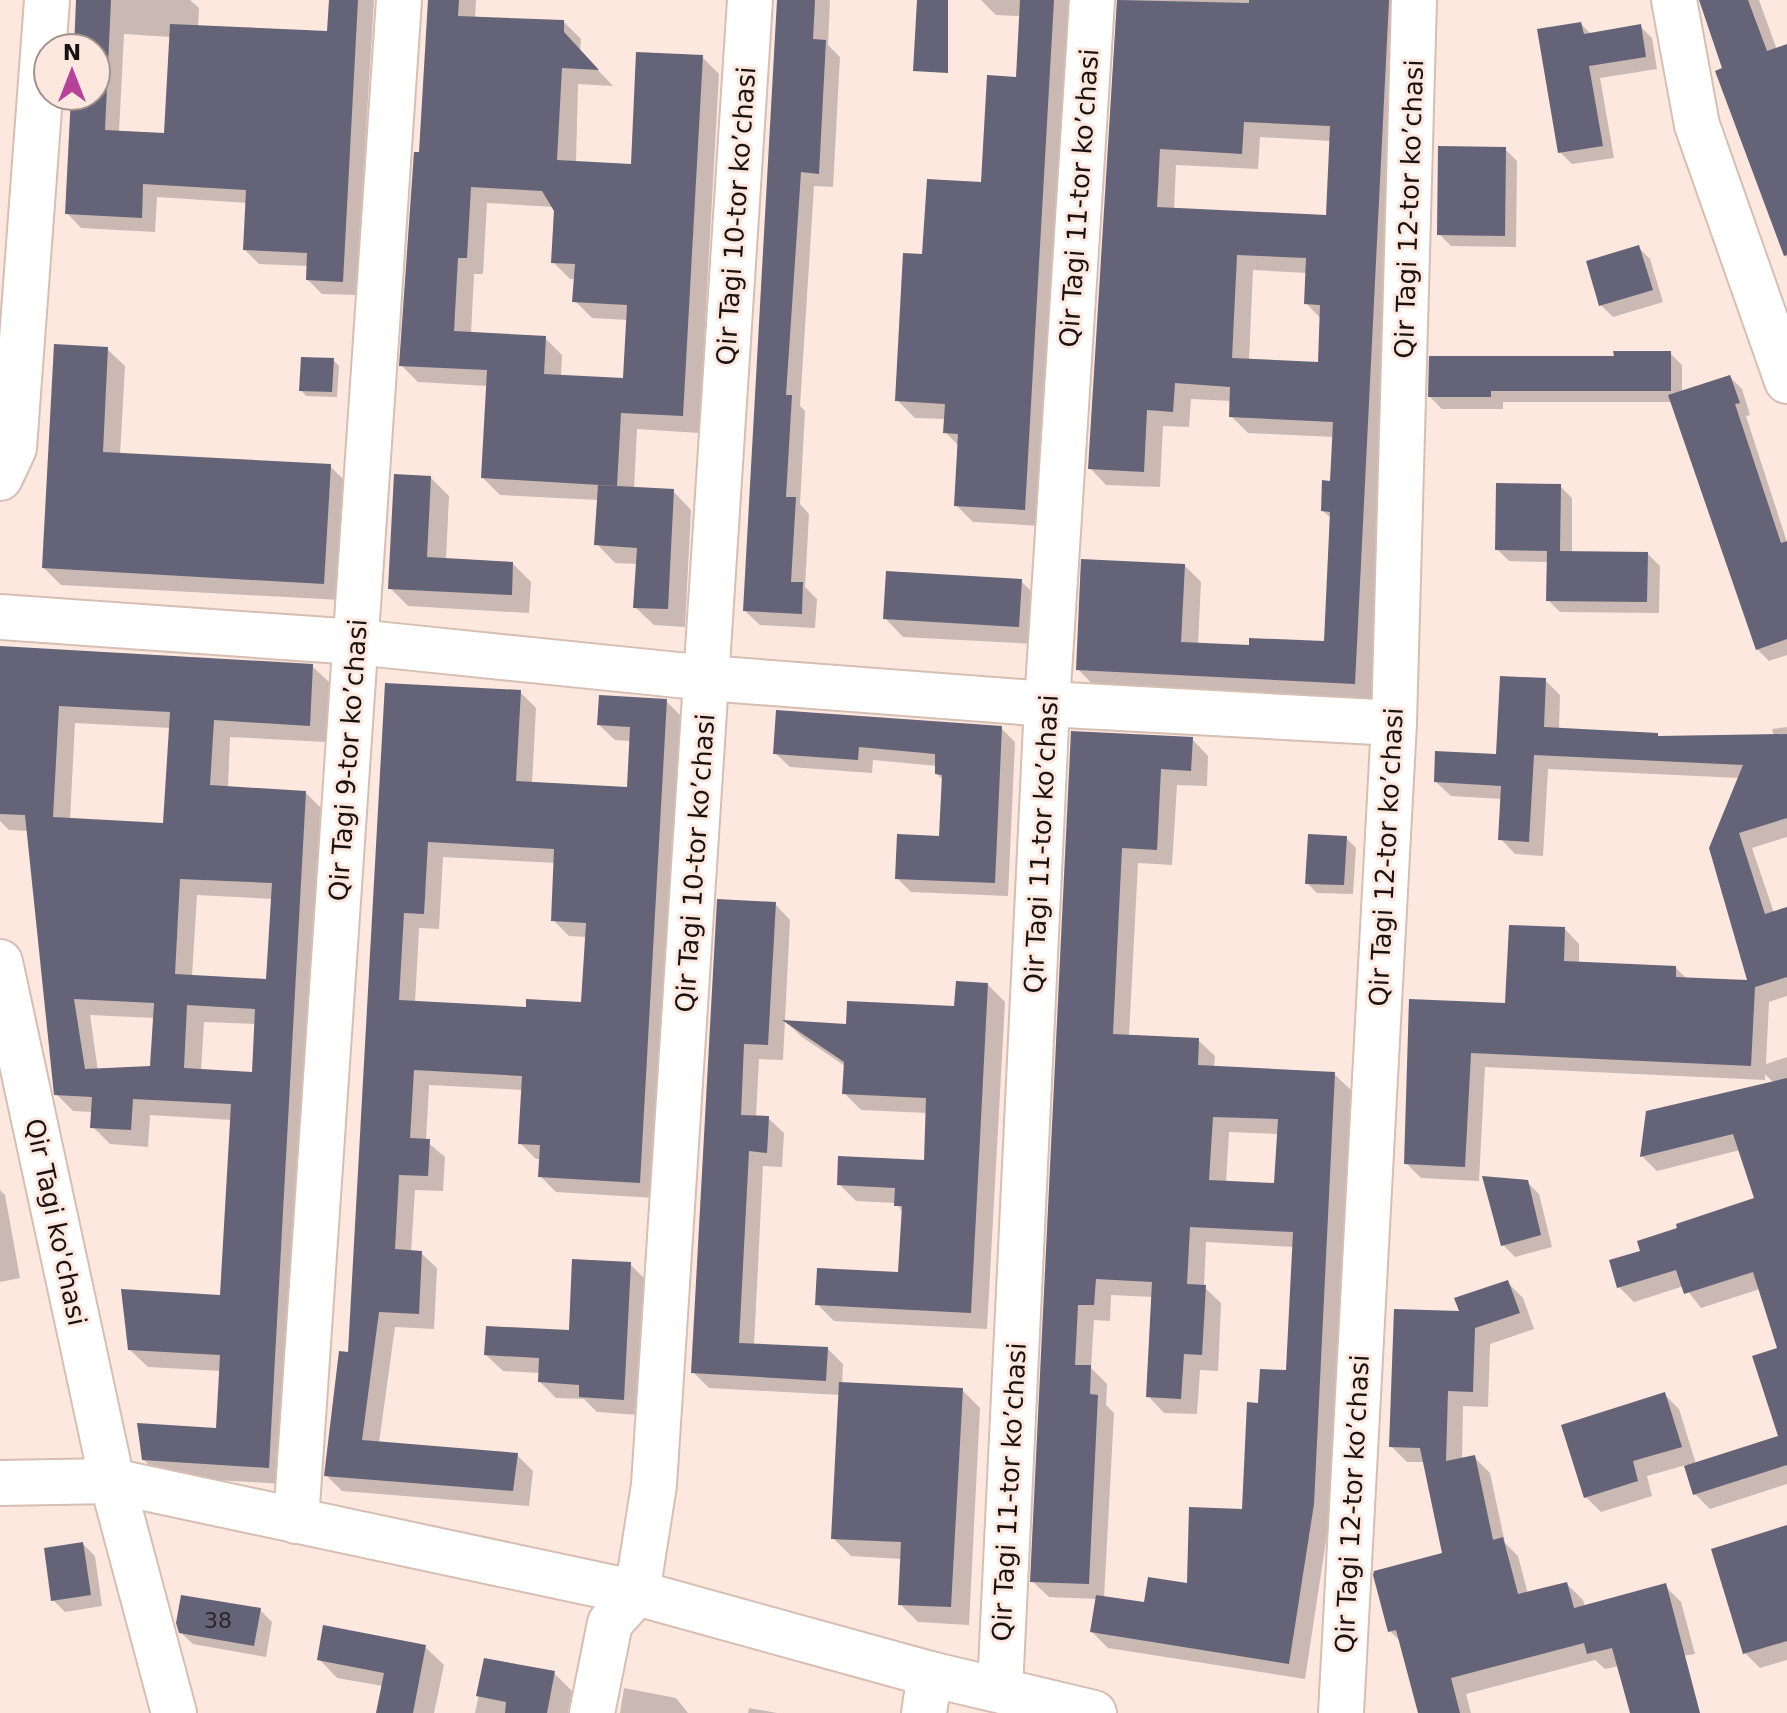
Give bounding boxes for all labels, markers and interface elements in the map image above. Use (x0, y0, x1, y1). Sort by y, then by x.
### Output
north arrow (32, 32, 112, 112)
text: N (63, 40, 81, 65)
street label: Qir Tagi 11-tor koʼchasi (1054, 48, 1104, 348)
street label: Qir Tagi 12-tor koʼchasi (1389, 59, 1429, 359)
street label: Qir Tagi 10-tor koʼchasi (711, 66, 761, 366)
street label: Qir Tagi 9-tor koʼchasi (323, 618, 373, 902)
street label: Qir Tagi 11-tor koʼchasi (1018, 694, 1064, 994)
street label: Qir Tagi 12-tor koʼchasi (1363, 707, 1409, 1007)
street label: Qir Tagi 10-tor koʼchasi (670, 713, 720, 1013)
street label: Qir Tagi ko'chasi (19, 1116, 93, 1328)
street label: Qir Tagi 11-tor koʼchasi (986, 1342, 1032, 1642)
street label: Qir Tagi 12-tor koʼchasi (1329, 1354, 1375, 1654)
house number: 38 (204, 1608, 232, 1633)

